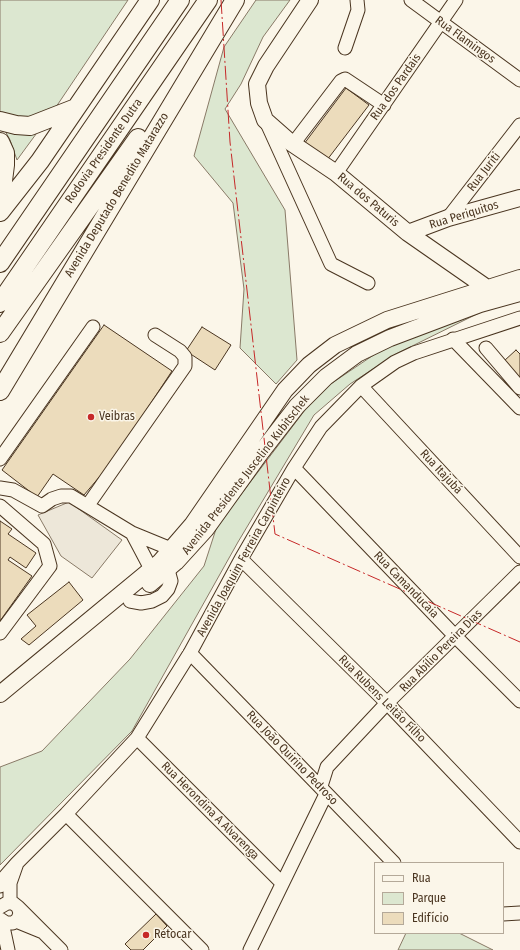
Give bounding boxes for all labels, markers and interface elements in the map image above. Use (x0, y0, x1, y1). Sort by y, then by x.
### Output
street label: Rua Flamingos (432, 13, 498, 67)
street label: Rua dos Pardais (368, 51, 424, 123)
street label: Rodovia Presidente Dutra (62, 96, 146, 206)
street label: Avenida Deputado Benedito Matarazzo (62, 110, 172, 280)
street label: Rua Juriti (464, 150, 504, 194)
street label: Rua dos Paturis (334, 170, 402, 230)
street label: Rua Periquitos (428, 198, 500, 232)
street label: Avenida Presidente Juscelino Kubitschek (179, 392, 313, 558)
place label: Veibras (99, 410, 135, 424)
marker: Veibras (86, 412, 96, 422)
street label: Rua Itajubá (417, 447, 465, 497)
street label: Avenida Joaquim Ferreira Carpinteiro (194, 475, 294, 639)
street label: Rua Camanducaia (370, 549, 442, 621)
street label: Rua Abílio Pereira Dias (397, 607, 485, 695)
street label: Rua Rubens Leitão Filho (335, 652, 429, 746)
street label: Rua João Quirino Pedroso (243, 708, 341, 808)
street label: Rua Herondina A Alvarenga (158, 759, 262, 863)
legend (374, 862, 504, 934)
text: Rua (412, 871, 431, 885)
text: Parque (412, 891, 446, 905)
text: Edifício (412, 911, 449, 925)
place label: Retocar (154, 928, 191, 942)
marker: Retocar (141, 930, 151, 940)

